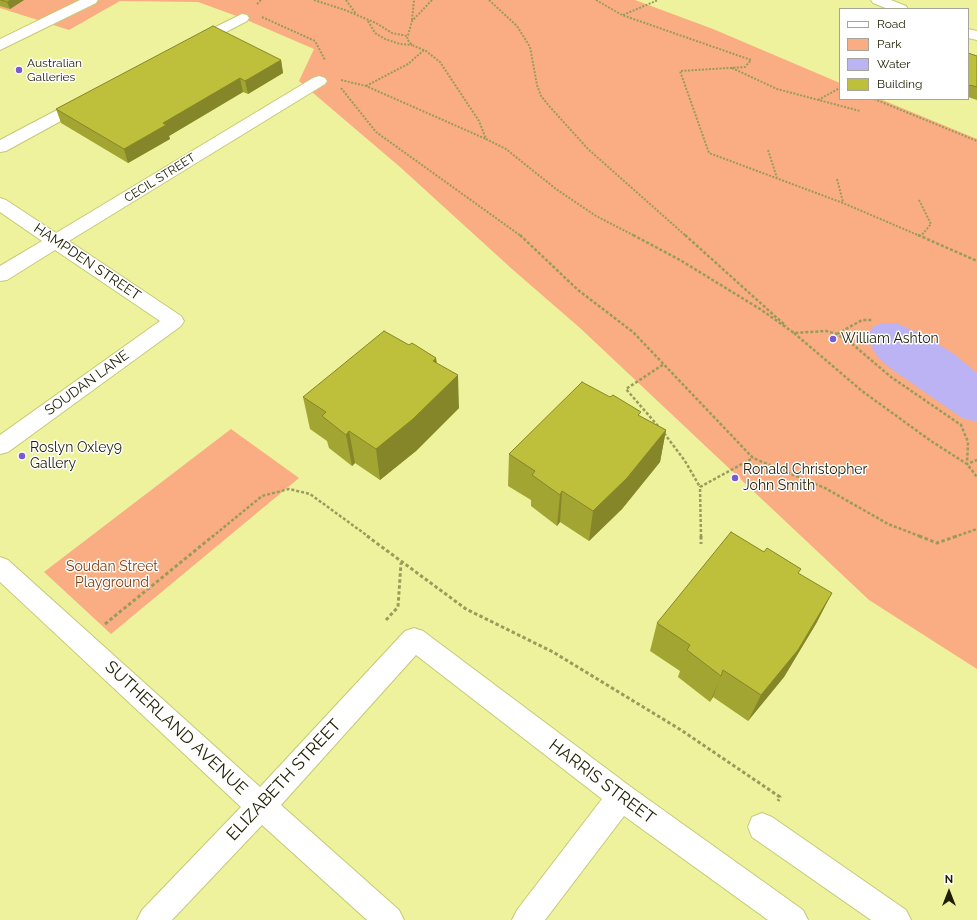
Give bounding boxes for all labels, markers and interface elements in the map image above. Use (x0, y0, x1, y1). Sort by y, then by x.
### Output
legend (839, 8, 969, 100)
text: Road (877, 17, 906, 31)
text: Park (877, 37, 902, 51)
place label: Australian Galleries (27, 56, 82, 84)
text: Water (877, 57, 911, 71)
marker: Australian Galleries (14, 65, 24, 75)
text: Building (877, 77, 923, 91)
street label: CECIL STREET (122, 150, 198, 206)
street label: HAMPDEN STREET (30, 220, 144, 304)
place label: William Ashton (841, 331, 939, 347)
marker: William Ashton (828, 334, 838, 344)
street label: SOUDAN LANE (42, 347, 132, 419)
place label: Roslyn Oxley9 Gallery (30, 440, 122, 472)
marker: Roslyn Oxley9 Gallery (17, 451, 27, 461)
place label: Ronald Christopher John Smith (743, 462, 867, 494)
marker: Ronald Christopher John Smith (730, 473, 740, 483)
park label: Soudan Street Playground (66, 559, 158, 592)
street label: SUTHERLAND AVENUE (101, 657, 251, 799)
street label: ELIZABETH STREET (223, 715, 345, 845)
street label: HARRIS STREET (545, 735, 659, 829)
north arrow (929, 872, 969, 912)
text: N (945, 873, 953, 886)

